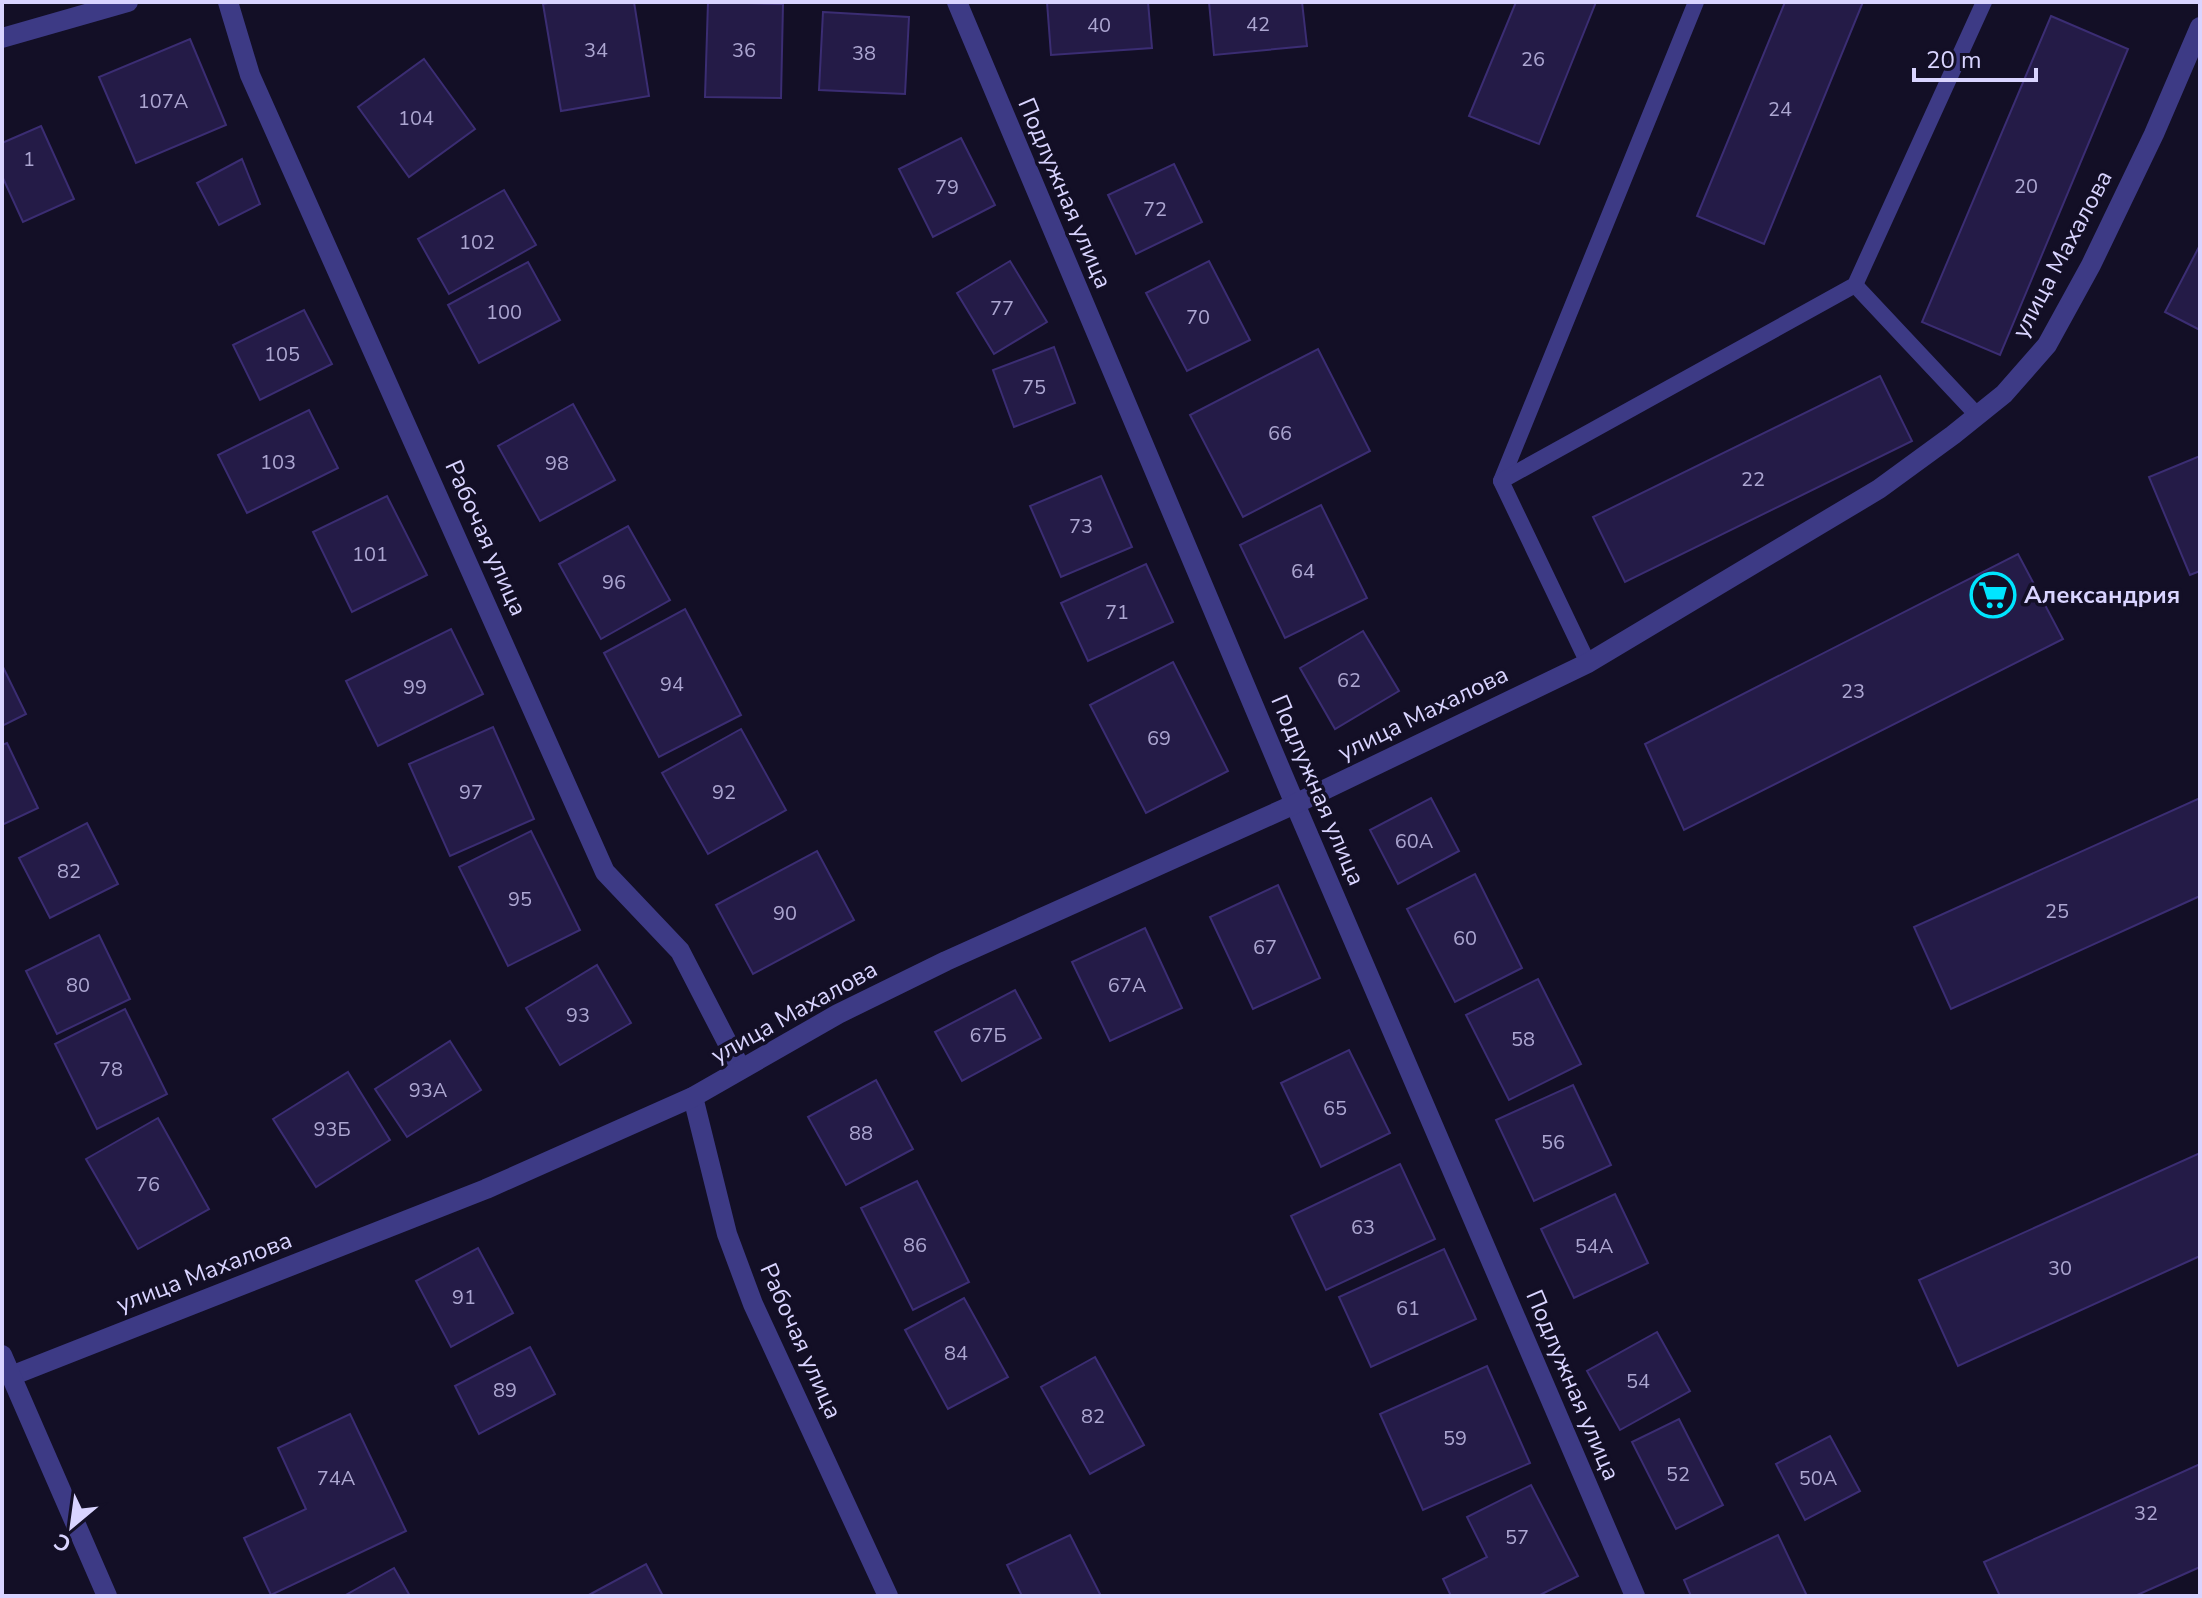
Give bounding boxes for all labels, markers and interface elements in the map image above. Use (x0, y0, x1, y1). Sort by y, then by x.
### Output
house number: 42 (1246, 11, 1270, 38)
house number: 40 (1087, 12, 1111, 39)
scale bar (1914, 32, 2036, 82)
house number: 34 (584, 37, 608, 64)
house number: 36 (732, 37, 756, 64)
house number: 38 (852, 40, 876, 67)
text: 20 m (1926, 44, 1982, 76)
house number: 26 (1521, 46, 1545, 73)
house number: 107А (138, 88, 189, 115)
street label: Подлужная улица (1010, 93, 1120, 293)
house number: 24 (1768, 96, 1792, 123)
house number: 104 (398, 105, 434, 132)
house number: 1 (23, 146, 35, 173)
street label: улица Махалова (2004, 165, 2120, 343)
house number: 20 (2014, 173, 2038, 200)
house number: 79 (935, 174, 959, 201)
house number: 72 (1143, 196, 1167, 223)
house number: 102 (459, 229, 495, 256)
house number: 77 (990, 295, 1014, 322)
house number: 100 (486, 299, 522, 326)
house number: 70 (1186, 304, 1210, 331)
house number: 105 (264, 341, 300, 368)
house number: 75 (1022, 374, 1046, 401)
house number: 66 (1268, 420, 1292, 447)
house number: 103 (260, 449, 296, 476)
house number: 98 (545, 450, 569, 477)
street label: Рабочая улица (437, 455, 535, 621)
house number: 22 (1741, 466, 1765, 493)
house number: 73 (1069, 513, 1093, 540)
house number: 101 (352, 541, 388, 568)
house number: 64 (1291, 558, 1315, 585)
house number: 96 (602, 569, 626, 596)
supermarket icon: Александрия (1969, 571, 2017, 619)
place label: Александрия (2024, 579, 2180, 611)
house number: 71 (1105, 599, 1129, 626)
street label: улица Махалова (1333, 658, 1513, 768)
house number: 62 (1337, 667, 1361, 694)
house number: 94 (660, 671, 684, 698)
house number: 99 (403, 674, 427, 701)
house number: 23 (1841, 678, 1865, 705)
street label: Подлужная улица (1263, 690, 1373, 890)
house number: 69 (1147, 725, 1171, 752)
house number: 97 (459, 779, 483, 806)
house number: 92 (712, 779, 736, 806)
house number: 60А (1395, 828, 1434, 855)
house number: 82 (57, 858, 81, 885)
house number: 95 (508, 886, 532, 913)
house number: 25 (2045, 898, 2069, 925)
house number: 90 (773, 900, 797, 927)
house number: 60 (1453, 925, 1477, 952)
house number: 67 (1253, 934, 1277, 961)
street label: улица Махалова (705, 953, 883, 1071)
house number: 80 (66, 972, 90, 999)
house number: 67А (1108, 972, 1147, 999)
house number: 93 (566, 1002, 590, 1029)
house number: 67Б (969, 1022, 1007, 1049)
house number: 58 (1511, 1026, 1535, 1053)
house number: 78 (99, 1056, 123, 1083)
house number: 93А (409, 1077, 448, 1104)
house number: 65 (1323, 1095, 1347, 1122)
house number: 93Б (313, 1116, 351, 1143)
house number: 88 (849, 1120, 873, 1147)
house number: 56 (1541, 1129, 1565, 1156)
house number: 76 (136, 1171, 160, 1198)
house number: 63 (1351, 1214, 1375, 1241)
street label: улица Махалова (112, 1224, 296, 1320)
house number: 86 (903, 1232, 927, 1259)
house number: 54А (1575, 1233, 1614, 1260)
house number: 30 (2048, 1255, 2072, 1282)
street label: Рабочая улица (752, 1258, 850, 1424)
house number: 91 (452, 1284, 476, 1311)
street label: Подлужная улица (1518, 1285, 1628, 1485)
house number: 61 (1396, 1295, 1420, 1322)
house number: 84 (944, 1340, 968, 1367)
house number: 54 (1626, 1368, 1650, 1395)
house number: 89 (493, 1377, 517, 1404)
house number: 82 (1081, 1403, 1105, 1430)
house number: 59 (1443, 1425, 1467, 1452)
house number: 52 (1666, 1461, 1690, 1488)
house number: 74А (317, 1465, 356, 1492)
house number: 50А (1799, 1465, 1838, 1492)
north arrow (32, 1486, 112, 1566)
house number: 32 (2134, 1500, 2158, 1527)
house number: 57 (1505, 1524, 1529, 1551)
text: С (49, 1526, 77, 1559)

